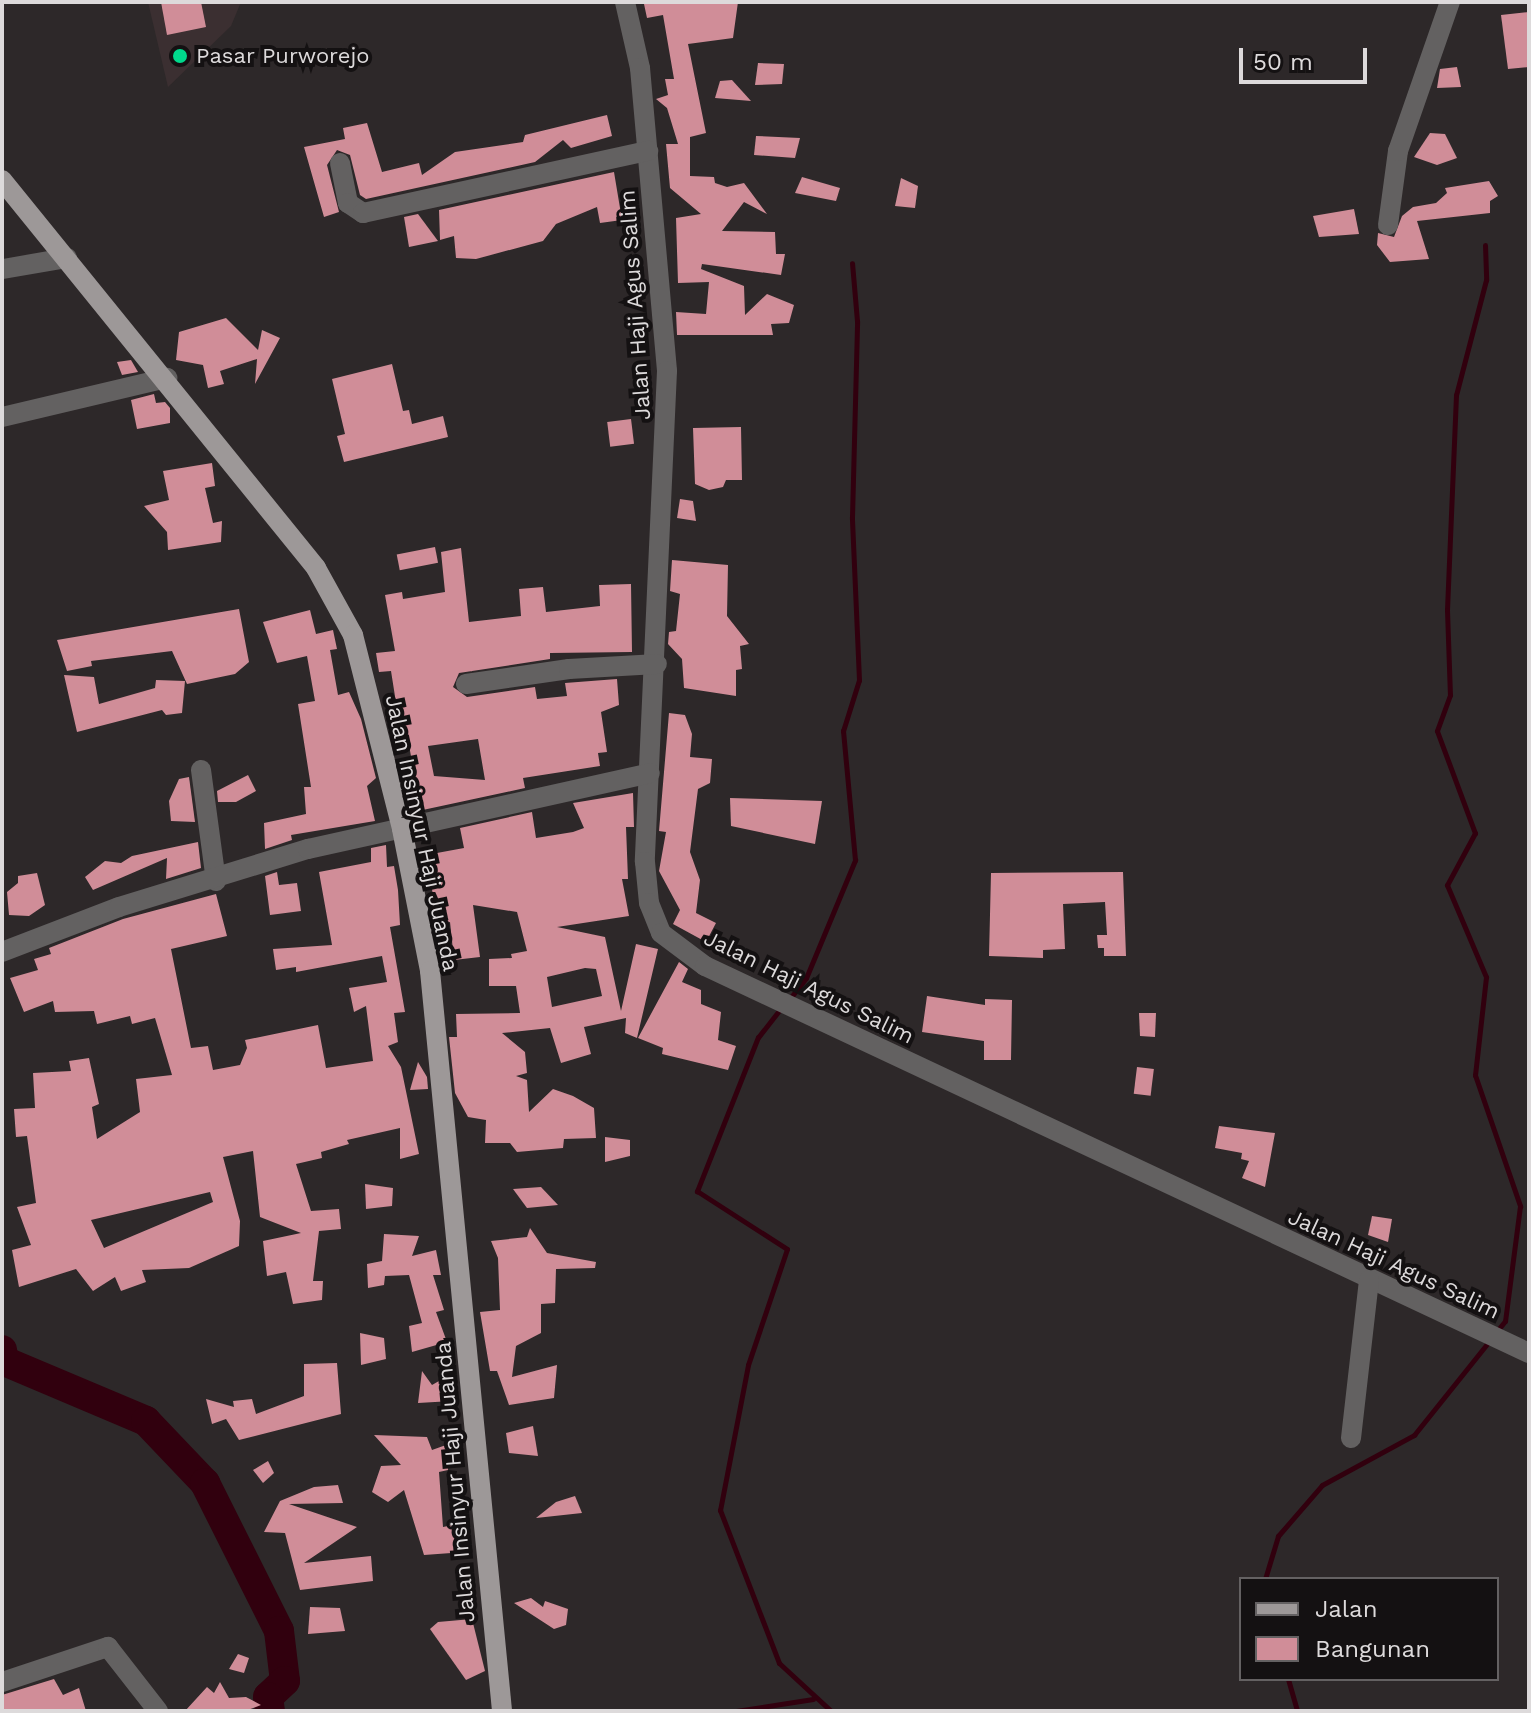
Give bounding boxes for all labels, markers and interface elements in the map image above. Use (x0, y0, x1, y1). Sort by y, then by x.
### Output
scale bar (1243, 32, 1371, 82)
place label: Pasar Purworejo (196, 43, 370, 69)
marker: Pasar Purworejo (171, 47, 189, 65)
text: 50 m (1253, 48, 1313, 76)
street label: Jalan Haji Agus Salim (614, 189, 656, 421)
street label: Jalan Insinyur Haji Juanda (380, 692, 464, 974)
street label: Jalan Haji Agus Salim (699, 924, 919, 1050)
street label: Jalan Haji Agus Salim (1284, 1203, 1504, 1325)
street label: Jalan Insinyur Haji Juanda (430, 1340, 480, 1624)
legend (1239, 1577, 1499, 1681)
text: Jalan (1315, 1595, 1378, 1623)
text: Bangunan (1315, 1635, 1430, 1663)

